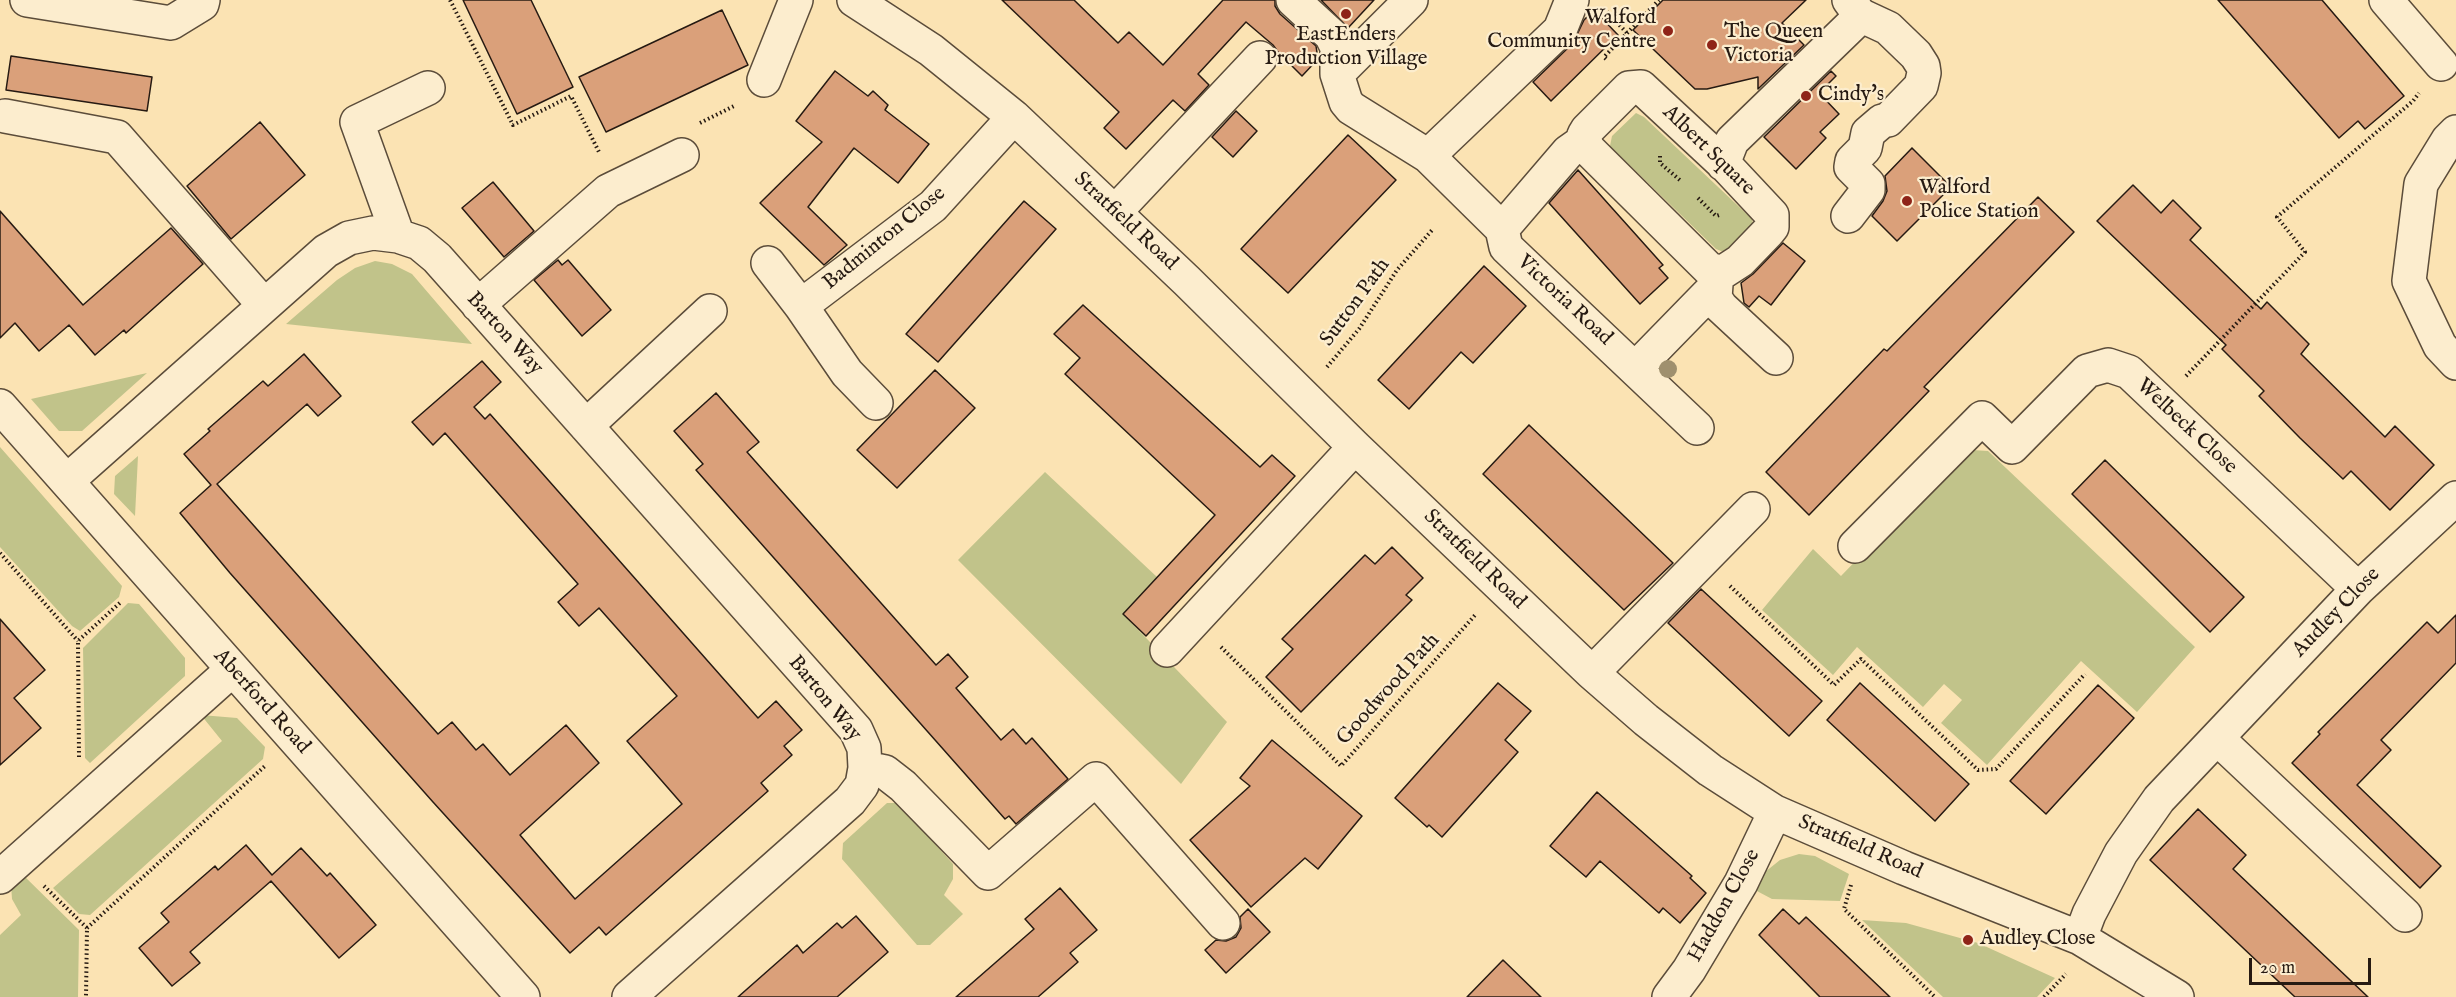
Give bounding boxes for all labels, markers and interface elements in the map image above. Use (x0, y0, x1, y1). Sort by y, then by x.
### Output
place label: Walford Community Centre (1487, 6, 1656, 56)
marker: EastEnders Production Village (1339, 7, 1353, 21)
place label: The Queen Victoria (1724, 20, 1823, 70)
place label: EastEnders Production Village (1265, 23, 1427, 73)
marker: Walford Community Centre (1661, 24, 1675, 38)
marker: The Queen Victoria (1705, 38, 1719, 52)
place label: Cindy's (1818, 83, 1884, 109)
marker: Cindy's (1799, 89, 1813, 103)
street label: Albert Square (1657, 101, 1759, 201)
street label: Stratfield Road (1068, 168, 1182, 276)
place label: Walford Police Station (1919, 176, 2039, 226)
street label: Badminton Close (819, 182, 951, 296)
marker: Walford Police Station (1900, 194, 1914, 208)
street label: Victoria Road (1511, 250, 1617, 352)
street label: Sutton Path (1316, 254, 1396, 352)
street label: Barton Way (460, 287, 548, 381)
street label: Welbeck Close (2130, 374, 2242, 480)
street label: Stratfield Road (1417, 505, 1531, 615)
street label: Audley Close (2288, 563, 2386, 663)
street label: Goodwood Path (1332, 629, 1446, 751)
street label: Aberford Road (207, 644, 315, 760)
street label: Barton Way (782, 651, 866, 747)
street label: Stratfield Road (1794, 810, 1926, 886)
street label: Haddon Close (1684, 845, 1766, 967)
place label: Audley Close (1980, 927, 2095, 953)
marker: Audley Close (1961, 933, 1975, 947)
scale bar (2252, 946, 2374, 984)
text: 20 m (2260, 957, 2295, 980)

